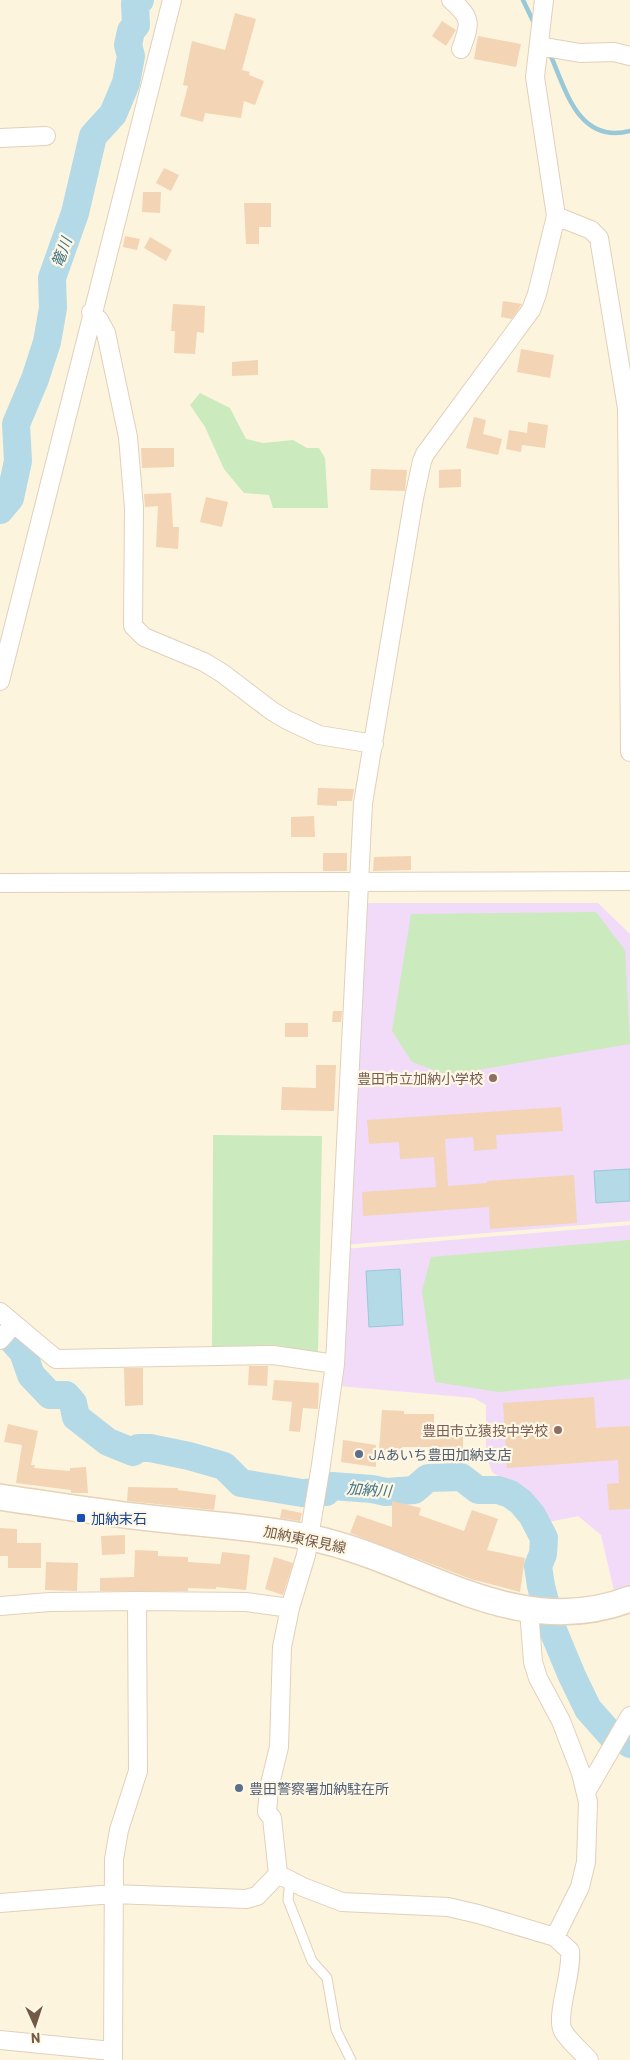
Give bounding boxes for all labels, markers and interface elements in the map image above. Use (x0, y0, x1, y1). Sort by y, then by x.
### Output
water label: 篭川 (47, 233, 75, 269)
place label: 豊田市立加納小学校 (357, 1070, 483, 1087)
marker: 豊田市立加納小学校 (487, 1072, 499, 1084)
place label: 豊田市立猿投中学校 (422, 1422, 548, 1439)
marker: 豊田市立猿投中学校 (552, 1424, 564, 1436)
place label: JAあいち豊田加納支店 (369, 1446, 511, 1463)
marker: JAあいち豊田加納支店 (353, 1448, 365, 1460)
water label: 加納川 (346, 1478, 394, 1500)
place label: 加納末石 (91, 1510, 147, 1527)
marker: 加納末石 (75, 1512, 87, 1524)
street label: 加納東保見線 (262, 1522, 348, 1556)
place label: 豊田警察署加納駐在所 (249, 1780, 389, 1797)
marker: 豊田警察署加納駐在所 (233, 1782, 245, 1794)
north arrow (10, 2000, 60, 2050)
text: N (31, 2030, 41, 2047)

